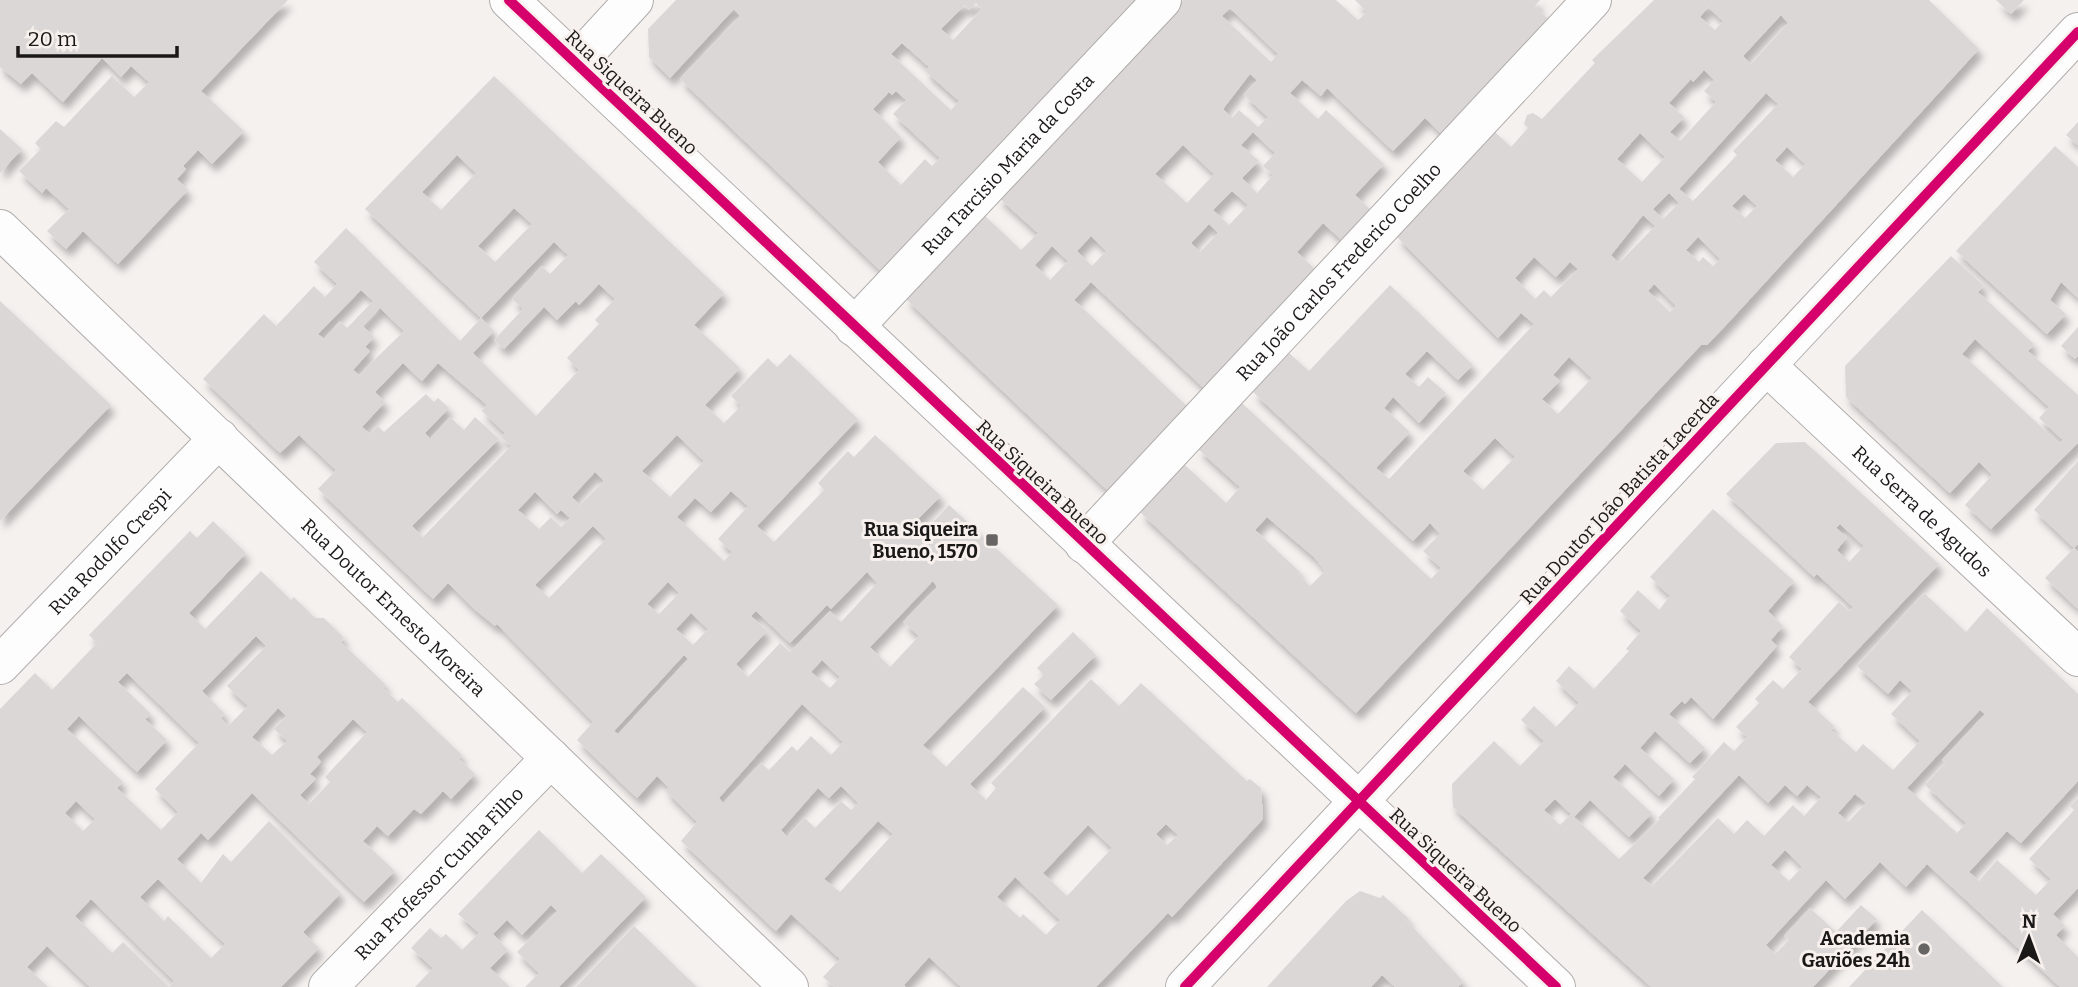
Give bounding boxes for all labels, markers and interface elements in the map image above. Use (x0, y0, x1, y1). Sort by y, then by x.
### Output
scale bar (18, 14, 177, 58)
street label: Rua Siqueira Bueno (561, 25, 703, 160)
text: 20 m (28, 26, 77, 52)
street label: Rua Tarcisio Maria da Costa (917, 69, 1099, 260)
street label: Rua João Carlos Frederico Coelho (1232, 158, 1446, 385)
street label: Rua Doutor João Batista Lacerda (1515, 387, 1724, 609)
street label: Rua Siqueira Bueno (972, 415, 1114, 550)
street label: Rua Serra de Agudos (1848, 441, 1996, 582)
street label: Rua Rodolfo Crespi (44, 484, 176, 619)
street label: Rua Doutor Ernesto Moreira (296, 514, 491, 702)
place label: Rua Siqueira Bueno, 1570 (864, 518, 978, 563)
marker: Rua Siqueira Bueno, 1570 (984, 532, 1000, 548)
street label: Rua Professor Cunha Filho (350, 782, 529, 965)
street label: Rua Siqueira Bueno (1385, 803, 1527, 938)
north arrow (1994, 903, 2064, 973)
text: N (2022, 910, 2037, 933)
place label: Academia Gaviões 24h (1802, 927, 1910, 972)
marker: Academia Gaviões 24h (1916, 941, 1932, 957)

